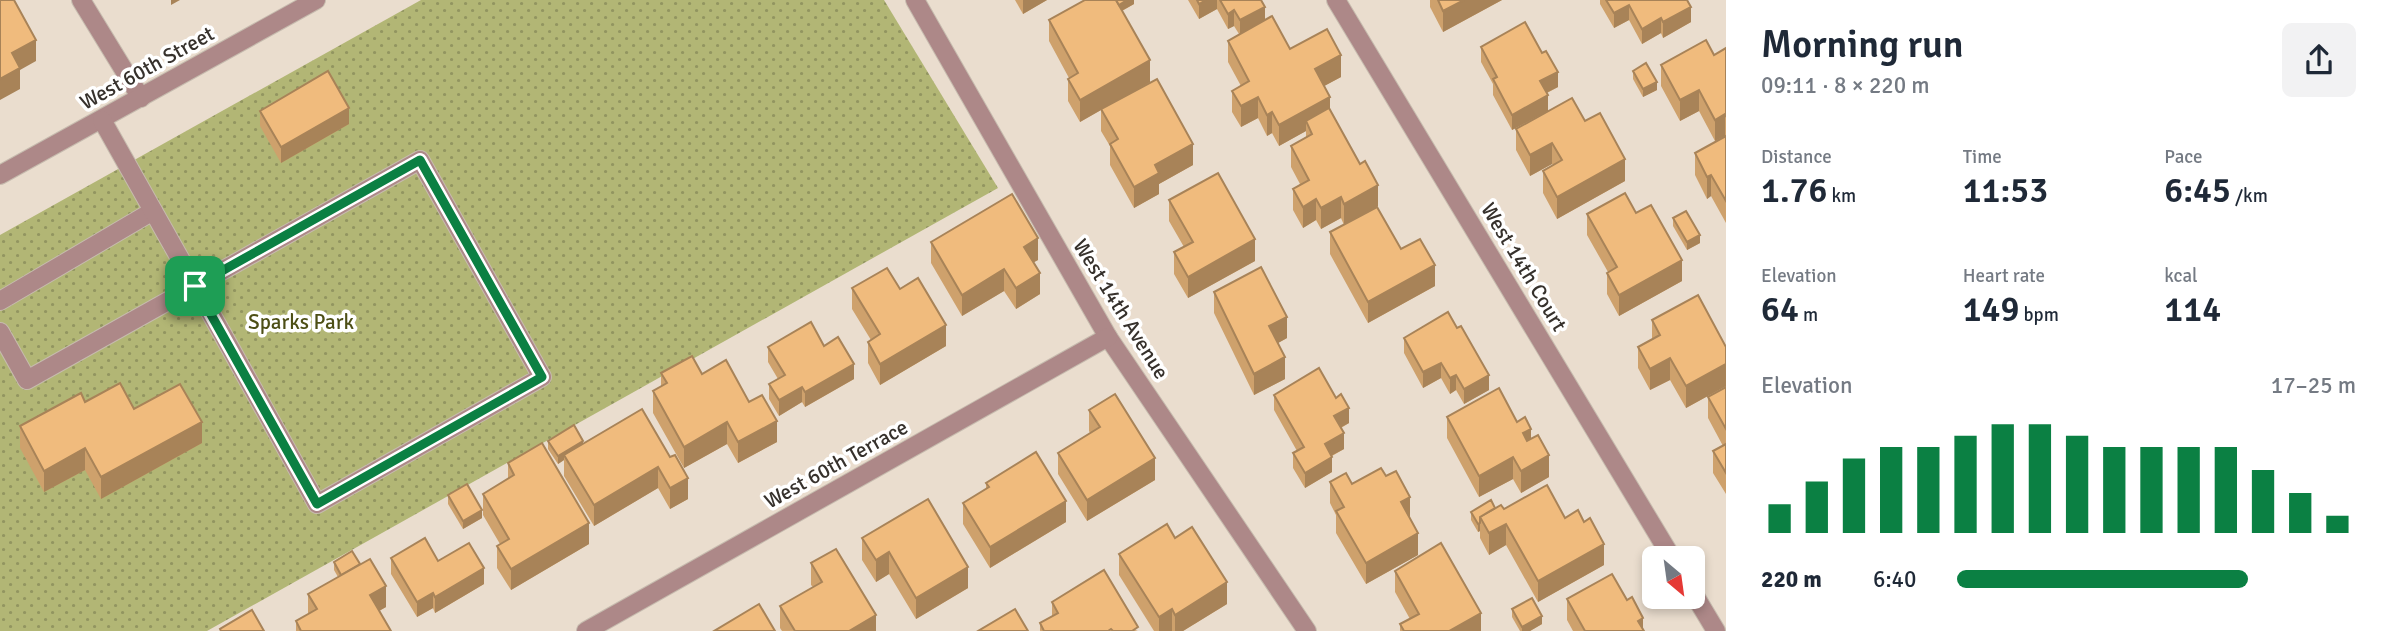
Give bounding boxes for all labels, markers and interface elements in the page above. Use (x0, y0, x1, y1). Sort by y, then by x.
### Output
street label: West 60th Street (75, 20, 219, 116)
text: Morning run (1761, 21, 1964, 68)
button: share (2282, 23, 2356, 97)
text: 09:11 · 8 × 220 m (1761, 71, 1930, 100)
text: Distance (1761, 145, 1832, 169)
text: Time (1963, 145, 2002, 169)
text: Pace (2164, 145, 2203, 169)
text: 1.76 (1761, 169, 1827, 212)
text: 11:53 (1963, 169, 2048, 212)
text: 6:45 (2164, 169, 2231, 212)
text: km (1827, 184, 1856, 208)
text: /km (2231, 184, 2268, 208)
street label: West 14th Court (1475, 198, 1573, 336)
street label: West 14th Avenue (1067, 234, 1175, 384)
pin (165, 256, 225, 316)
text: Elevation (1761, 264, 1837, 288)
text: Heart rate (1963, 264, 2045, 288)
text: kcal (2164, 264, 2198, 288)
icon: arrive (176, 267, 214, 305)
text: 64 (1761, 288, 1799, 331)
text: 149 (1963, 288, 2019, 331)
text: 114 (2164, 288, 2221, 331)
text: m (1799, 303, 1818, 327)
text: bpm (2019, 303, 2059, 327)
park label: Sparks Park (248, 309, 354, 335)
text: Elevation (1761, 371, 1853, 400)
text: 17–25 m (2271, 371, 2356, 400)
street label: West 60th Terrace (760, 414, 912, 514)
north arrow (1642, 546, 1704, 609)
map controls (1642, 546, 1705, 609)
text: 220 m (1761, 565, 1822, 594)
text: 6:40 (1873, 565, 1916, 594)

